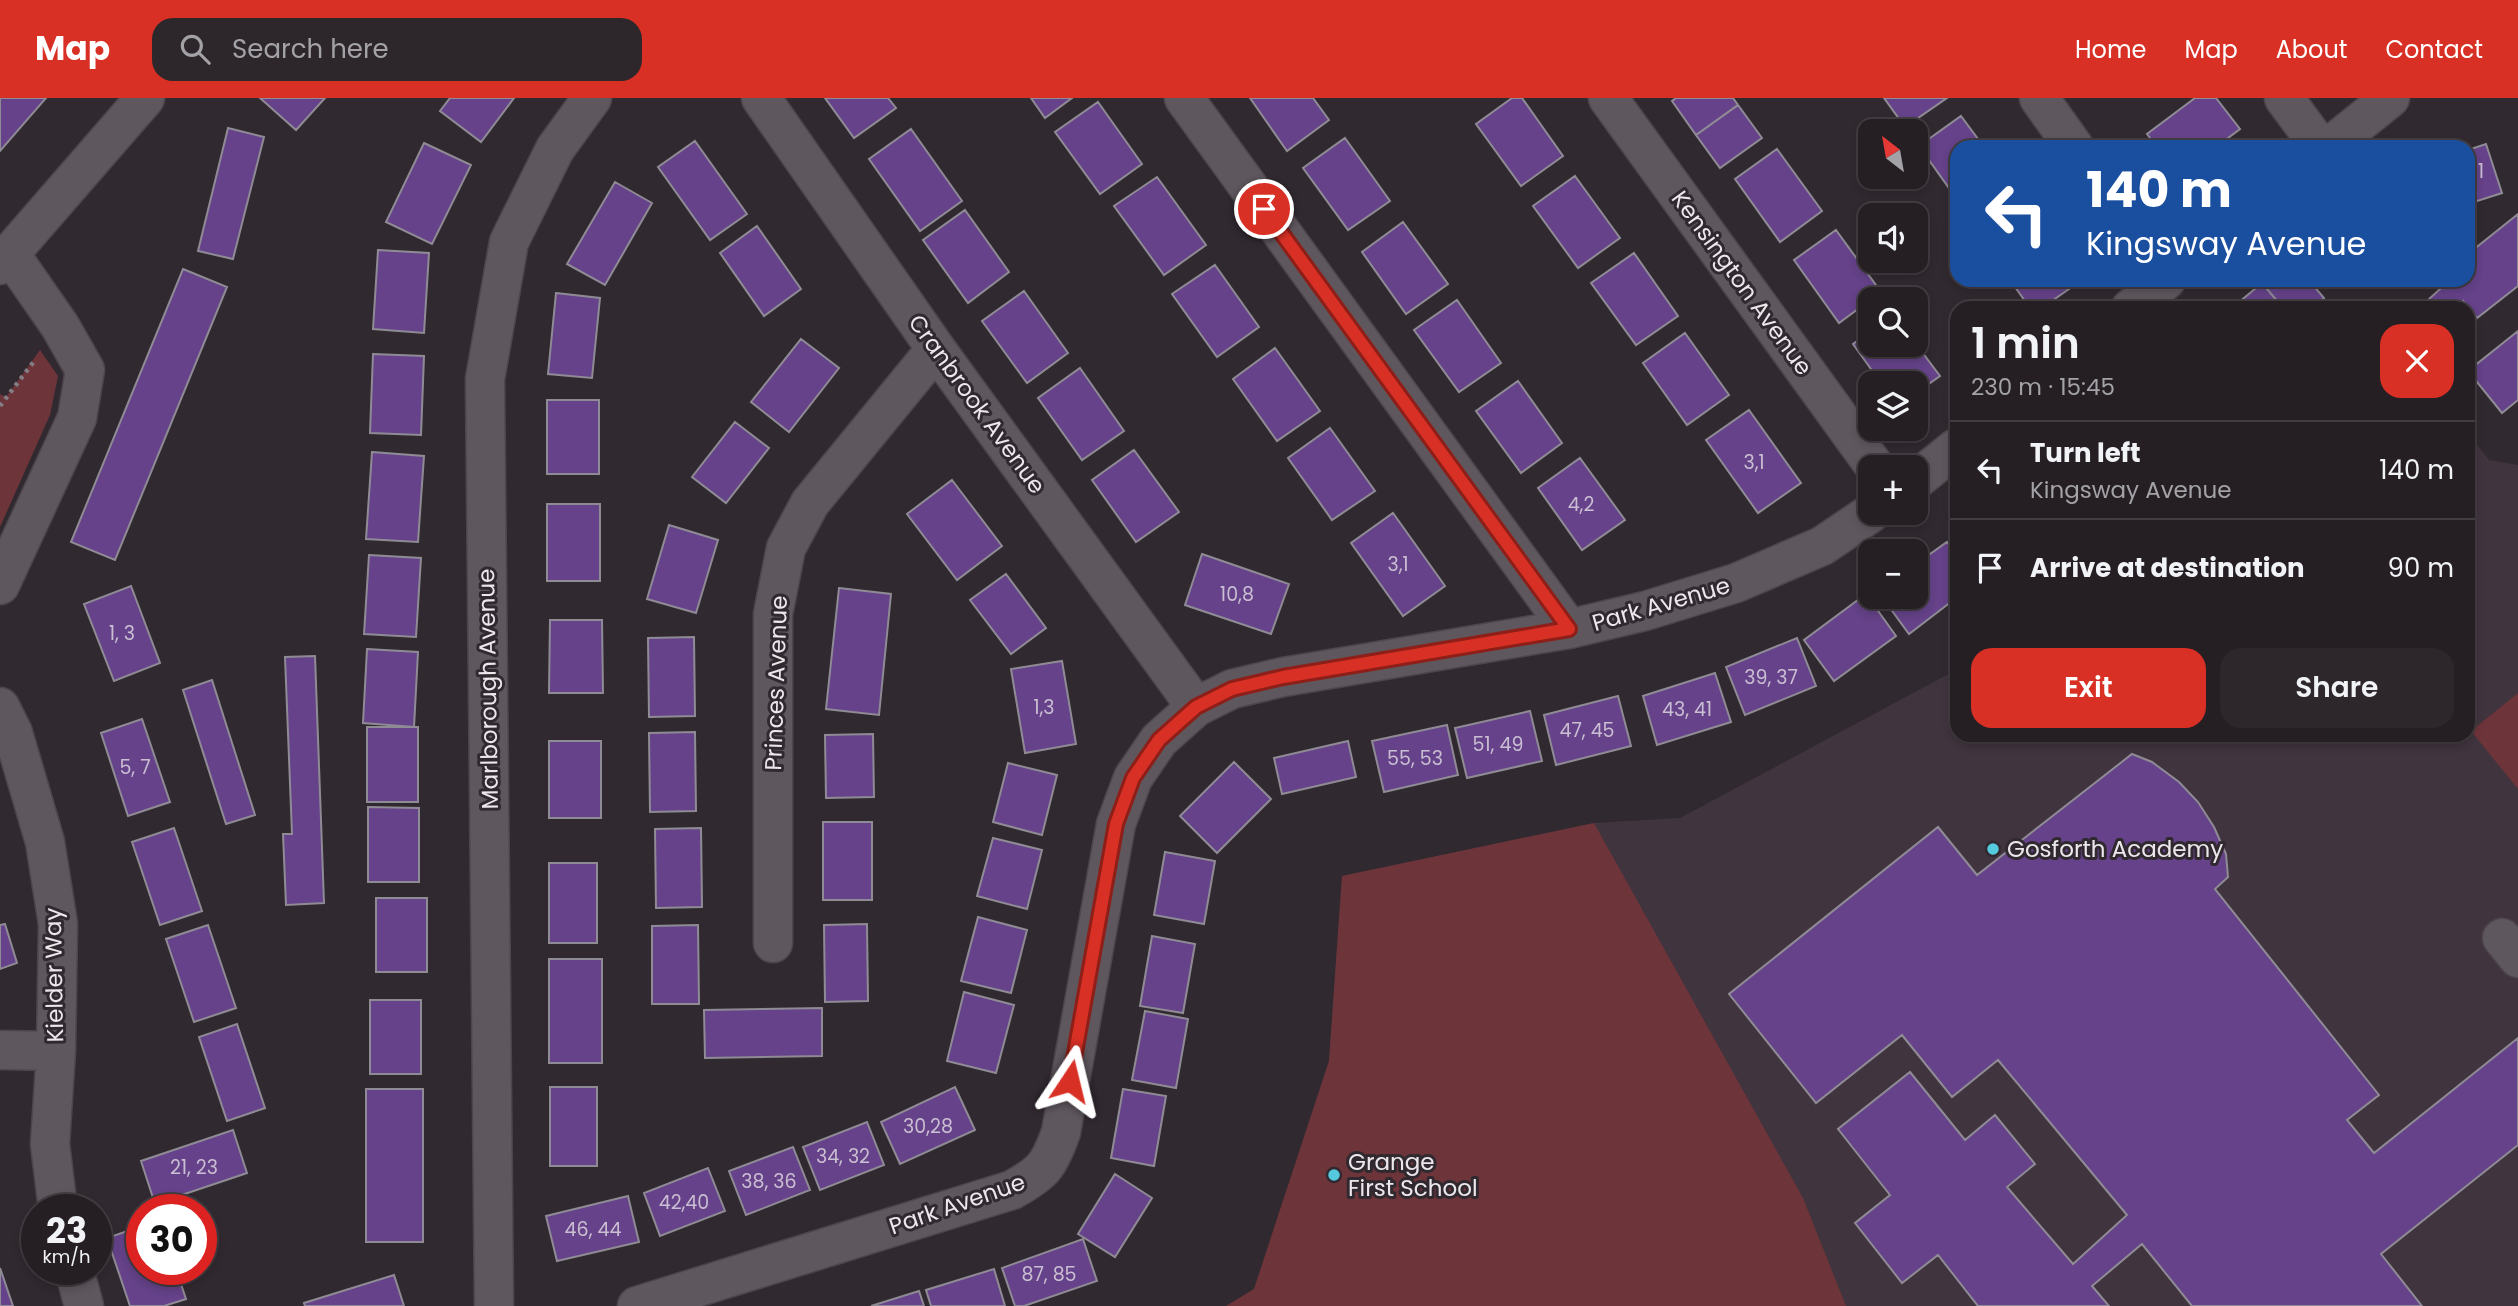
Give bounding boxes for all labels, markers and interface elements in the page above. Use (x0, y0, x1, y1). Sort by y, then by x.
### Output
search box (152, 18, 642, 81)
text: Map (35, 25, 110, 72)
icon: search (176, 30, 214, 68)
text: Search here (232, 31, 389, 67)
text: Home (2075, 33, 2147, 66)
text: Map (2185, 33, 2238, 66)
text: About (2276, 33, 2347, 66)
text: Contact (2385, 33, 2483, 66)
north arrow (1858, 119, 1928, 189)
map controls (1858, 119, 1928, 609)
text: 140 m (2086, 156, 2232, 224)
house number: 1 (2478, 158, 2484, 185)
icon: left (1971, 168, 2062, 259)
pin (1234, 179, 1294, 239)
street label: Kensington Avenue (1664, 184, 1820, 382)
icon: arrive (1245, 190, 1283, 228)
button: sound (1858, 203, 1928, 273)
text: Kingsway Avenue (2086, 221, 2366, 266)
button: search (1858, 287, 1928, 357)
street label: Cranbrook Avenue (901, 308, 1053, 500)
text: 1 min (1971, 314, 2080, 373)
button: close (2380, 324, 2454, 398)
button: layers (1858, 371, 1928, 441)
text: 230 m · 15:45 (1971, 371, 2115, 403)
text: Turn left (2030, 435, 2141, 471)
house number: 3,1 (1743, 449, 1765, 476)
icon: left (1971, 451, 2009, 489)
text: 140 m (2379, 452, 2454, 488)
button: + (1858, 455, 1928, 525)
text: Kingsway Avenue (2030, 474, 2232, 506)
house number: 4,2 (1568, 491, 1594, 518)
button: − (1858, 539, 1928, 609)
icon: arrive (1971, 549, 2009, 587)
text: Arrive at destination (2030, 550, 2305, 586)
text: 90 m (2388, 550, 2454, 586)
house number: 3,1 (1387, 551, 1409, 578)
street label: Marlborough Avenue (470, 568, 506, 810)
street label: Park Avenue (1588, 569, 1734, 639)
house number: 10,8 (1220, 581, 1254, 608)
street label: Princes Avenue (757, 595, 795, 771)
house number: 1, 3 (109, 620, 135, 647)
button: Exit (1971, 648, 2206, 728)
button: Share (2220, 648, 2454, 728)
house number: 39, 37 (1744, 664, 1798, 691)
house number: 1,3 (1033, 694, 1055, 721)
house number: 43, 41 (1662, 696, 1712, 723)
house number: 47, 45 (1559, 717, 1615, 744)
house number: 51, 49 (1473, 731, 1523, 758)
house number: 55, 53 (1387, 745, 1443, 772)
house number: 5, 7 (119, 754, 151, 781)
place label: Gosforth Academy (2007, 833, 2223, 865)
marker: Gosforth Academy (1985, 841, 2001, 857)
street label: Kielder Way (37, 907, 71, 1043)
position arrow (1033, 1044, 1107, 1118)
house number: 30,28 (903, 1113, 953, 1140)
house number: 34, 32 (816, 1143, 870, 1170)
place label: Grange First School (1348, 1146, 1478, 1204)
house number: 21, 23 (170, 1154, 218, 1181)
street label: Park Avenue (885, 1166, 1029, 1242)
marker: Grange First School (1326, 1167, 1342, 1183)
house number: 38, 36 (741, 1168, 797, 1195)
house number: 42,40 (659, 1189, 709, 1216)
speed limit sign: 30 (126, 1194, 217, 1285)
text: 23 (46, 1206, 87, 1255)
house number: 46, 44 (565, 1216, 621, 1243)
text: km/h (43, 1244, 90, 1269)
house number: 87, 85 (1021, 1261, 1077, 1288)

